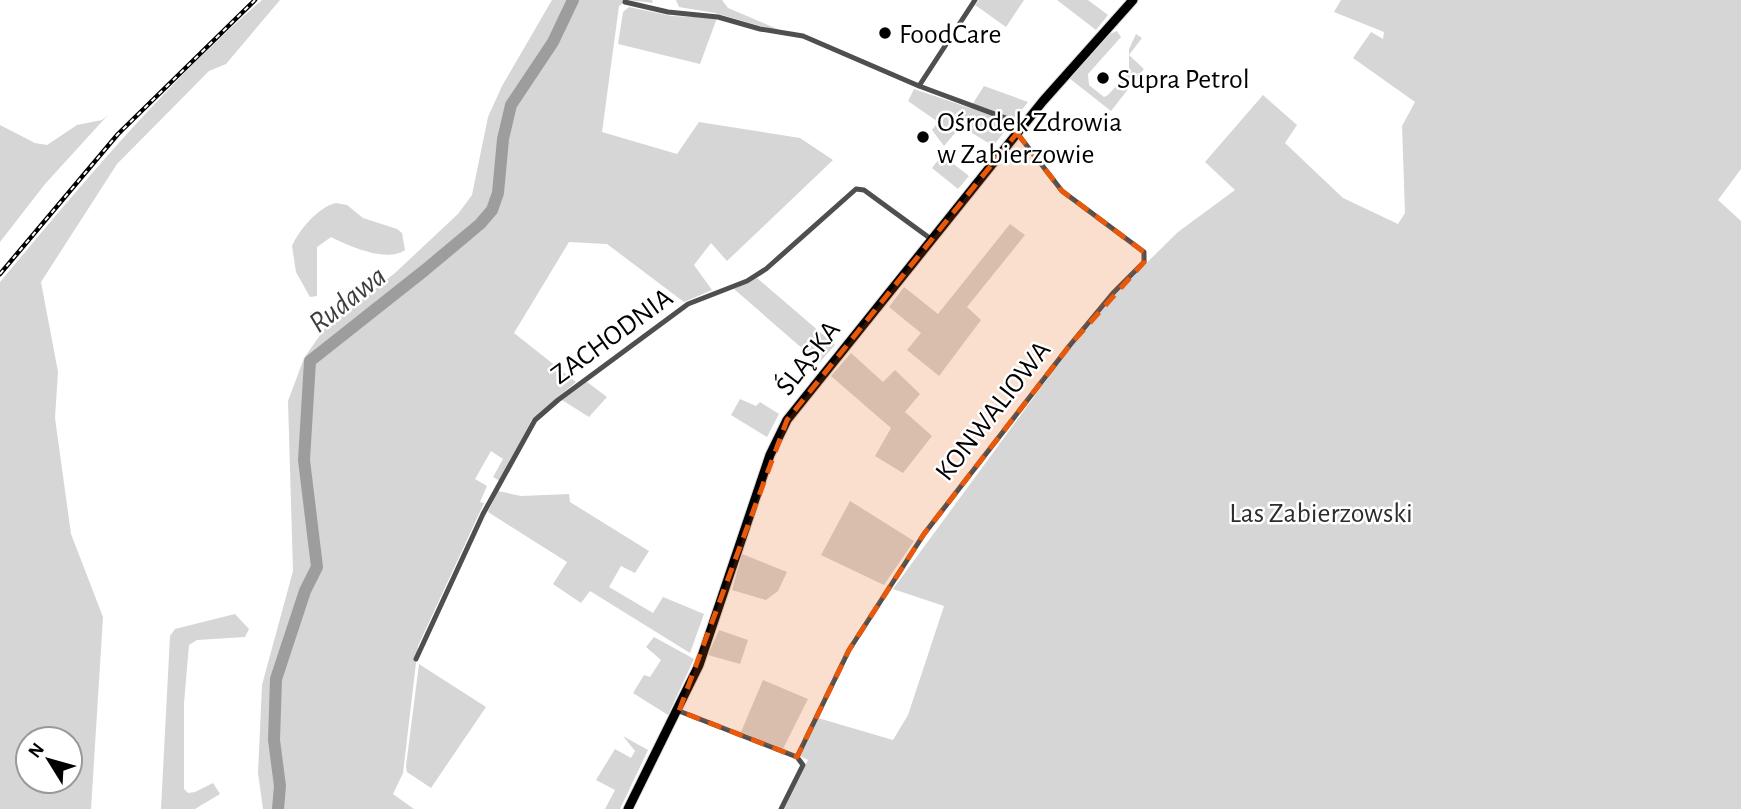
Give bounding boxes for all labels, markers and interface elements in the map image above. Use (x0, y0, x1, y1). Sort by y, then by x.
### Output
place label: FoodCare (899, 21, 1001, 49)
marker: FoodCare (877, 25, 893, 41)
place label: Supra Petrol (1117, 66, 1250, 94)
marker: Supra Petrol (1095, 70, 1111, 86)
place label: Ośrodek Zdrowia w Zabierzowie (937, 109, 1122, 169)
marker: Ośrodek Zdrowia w Zabierzowie (915, 129, 931, 145)
water label: Rudawa (304, 261, 392, 339)
street label: ZACHODNIA (546, 283, 678, 390)
street label: ŚLĄSKA (769, 314, 846, 401)
street label: KONWALIOWA (931, 336, 1056, 486)
park label: Las Zabierzowski (1229, 500, 1413, 528)
north arrow (14, 725, 84, 795)
text: N (25, 740, 48, 762)

